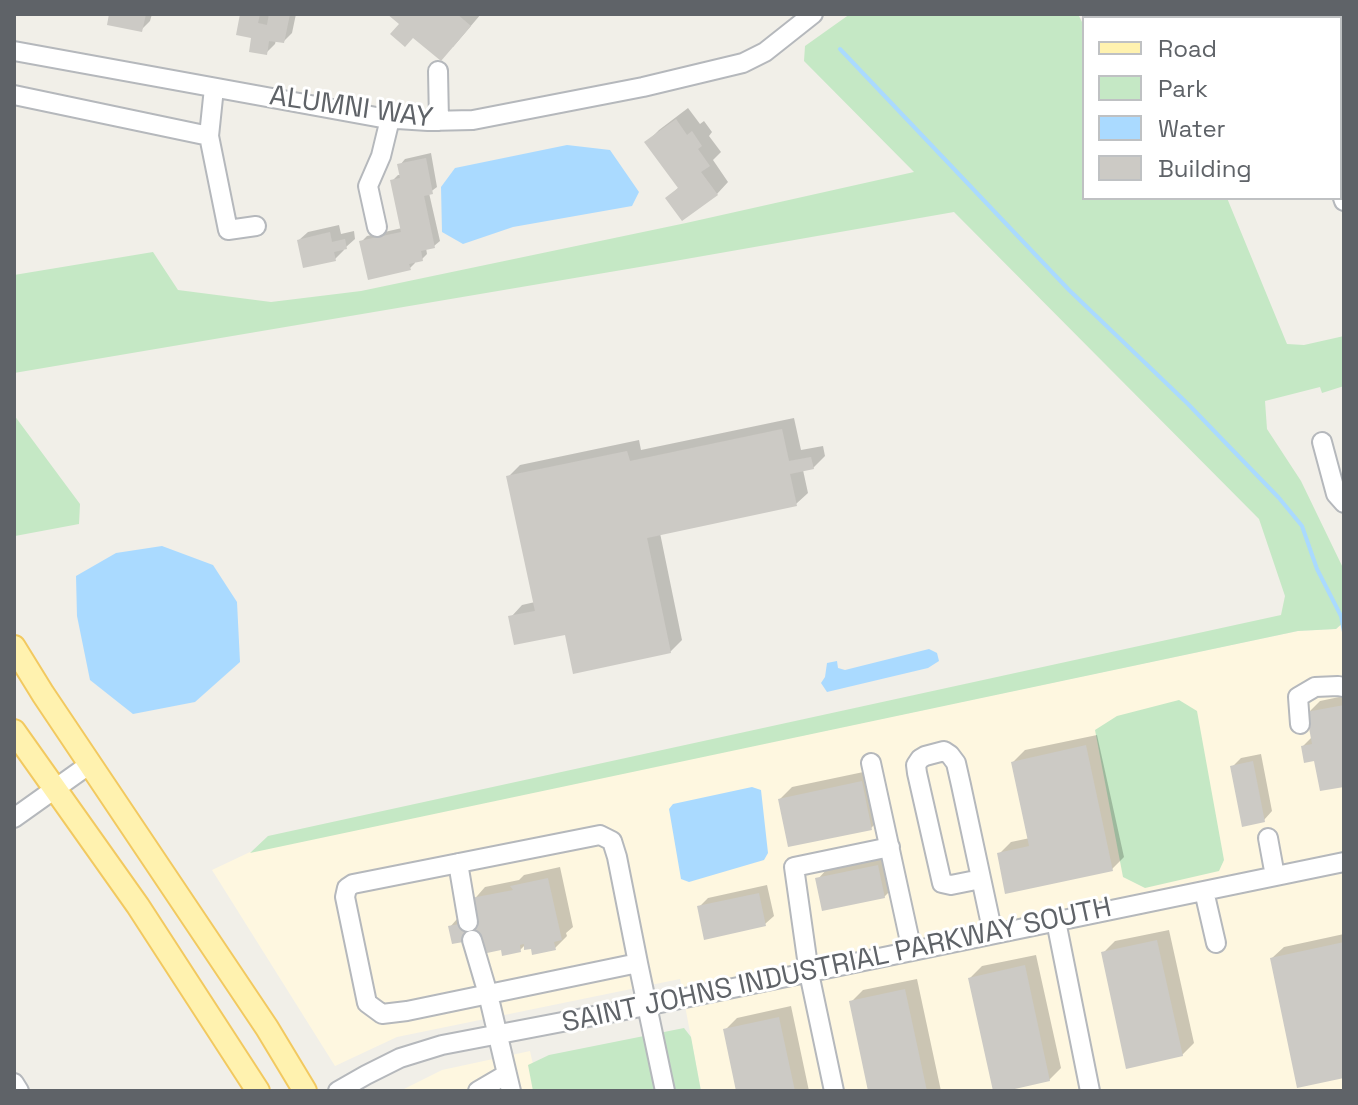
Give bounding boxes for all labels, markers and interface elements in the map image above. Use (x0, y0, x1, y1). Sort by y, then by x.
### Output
legend (1082, 16, 1342, 200)
text: Road (1158, 33, 1217, 64)
text: Park (1158, 73, 1208, 104)
street label: ALUMNI WAY (267, 80, 435, 136)
text: Water (1158, 113, 1226, 144)
text: Building (1158, 153, 1252, 184)
street label: SAINT JOHNS INDUSTRIAL PARKWAY SOUTH (559, 891, 1115, 1041)

